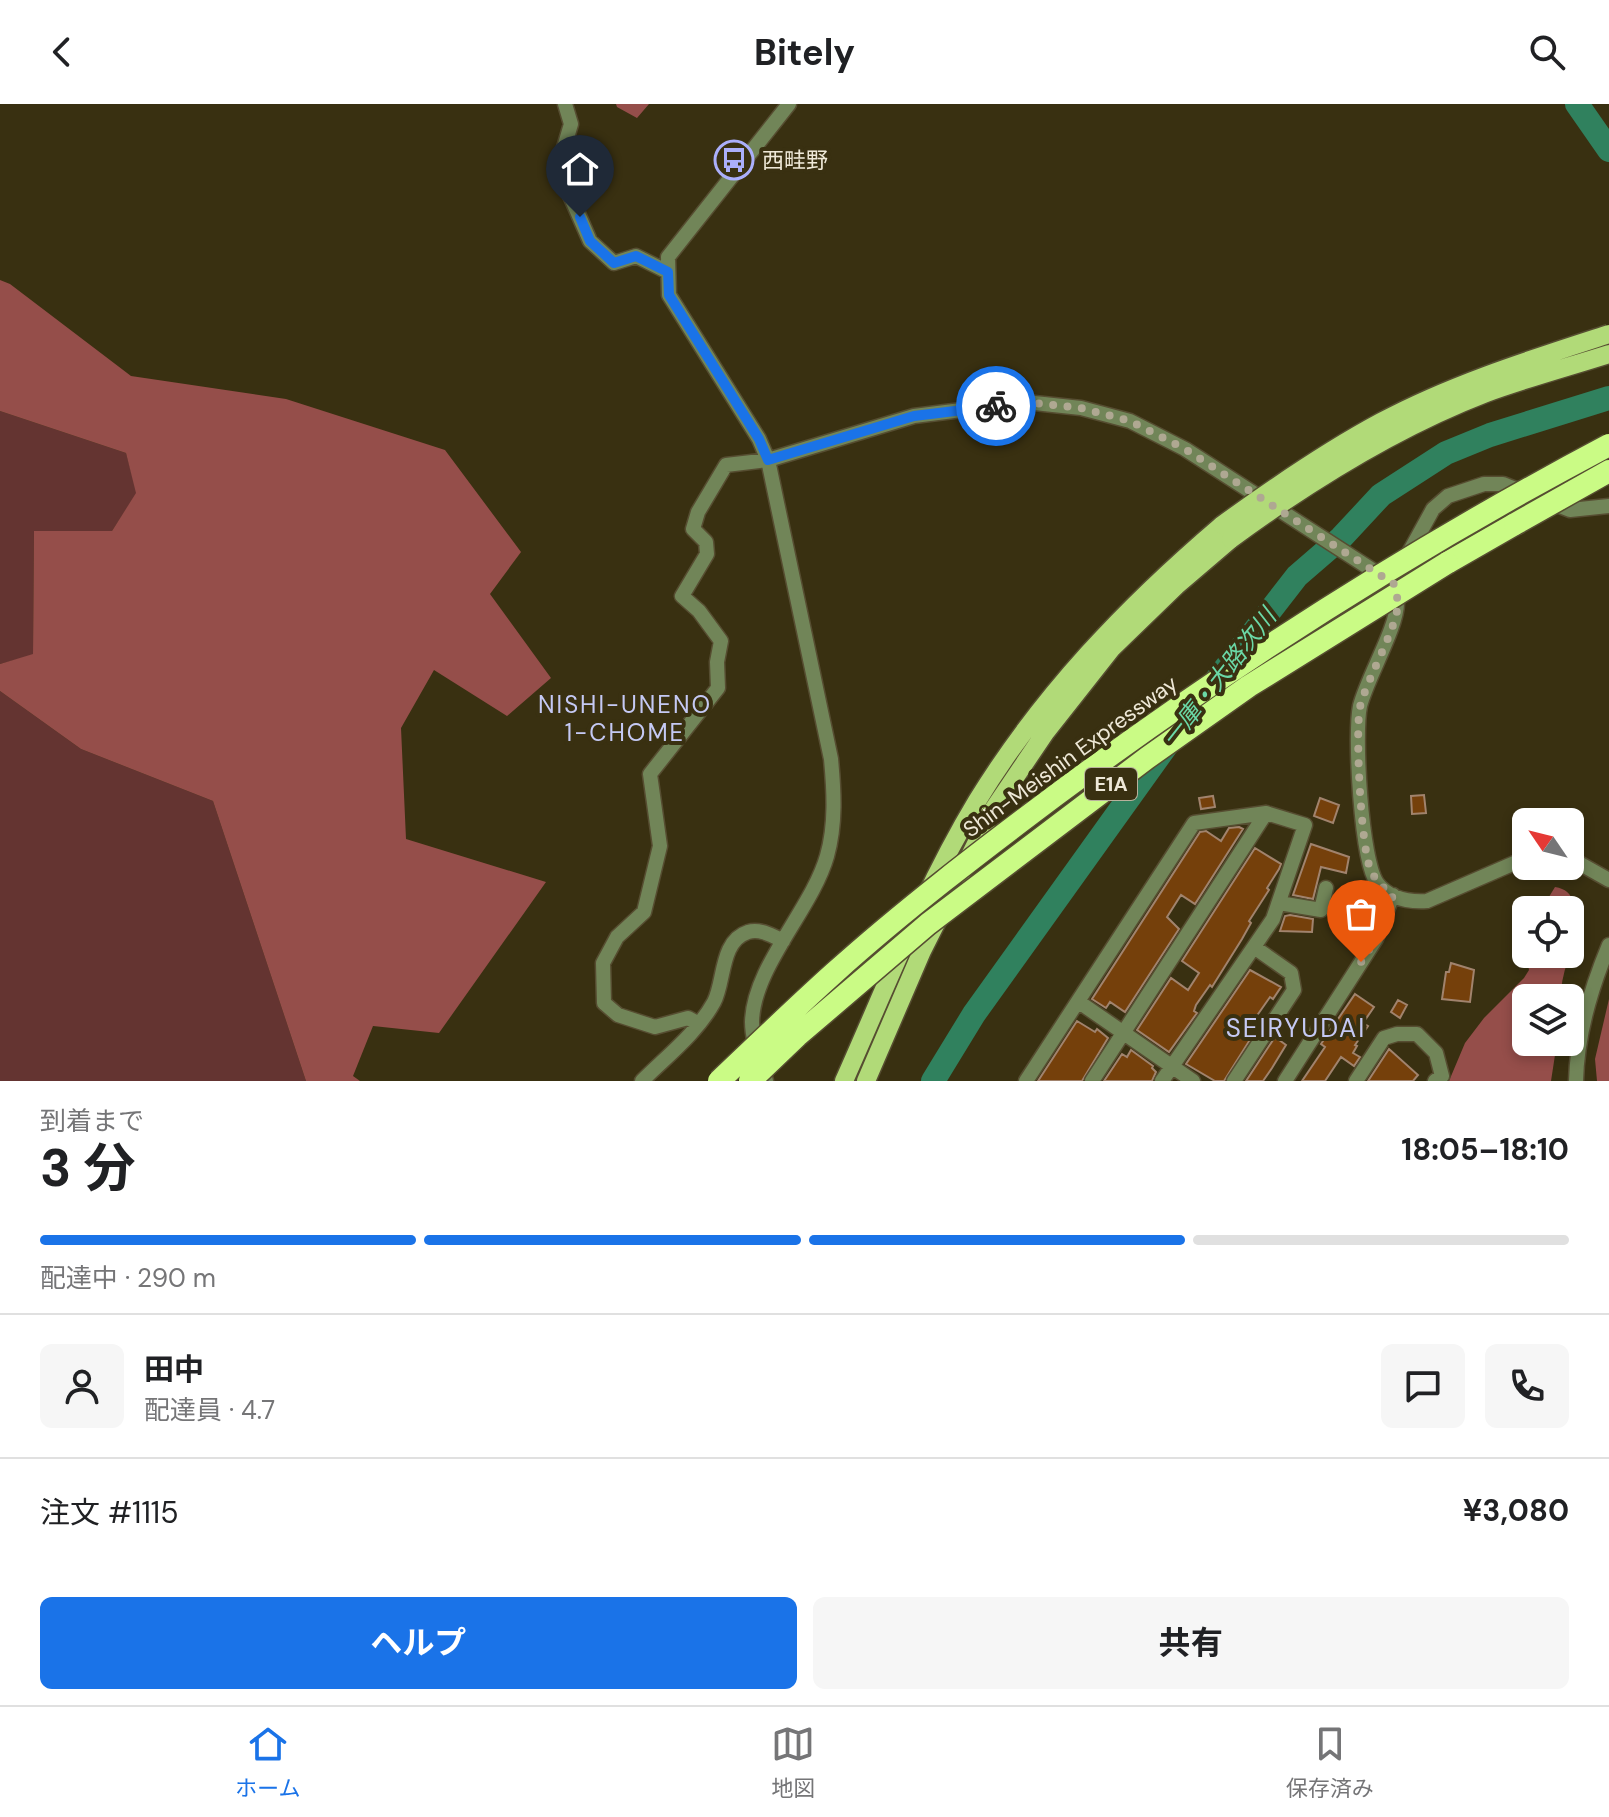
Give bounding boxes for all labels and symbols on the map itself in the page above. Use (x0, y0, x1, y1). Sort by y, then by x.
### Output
pin (546, 135, 614, 217)
bus stop icon: 西畦野 (713, 139, 755, 181)
place label: 西畦野 (762, 146, 828, 175)
courier (956, 366, 1036, 446)
water label: 一庫・大路次川 (1155, 600, 1284, 753)
street label: Shin-Meishin Expressway (957, 669, 1183, 844)
district label: NISHI-UNENO 1-CHOME (538, 689, 712, 748)
road number: E1A (1085, 768, 1137, 800)
north arrow (1512, 808, 1584, 880)
pin (1327, 880, 1395, 962)
district label: SEIRYUDAI (1226, 1011, 1366, 1045)

